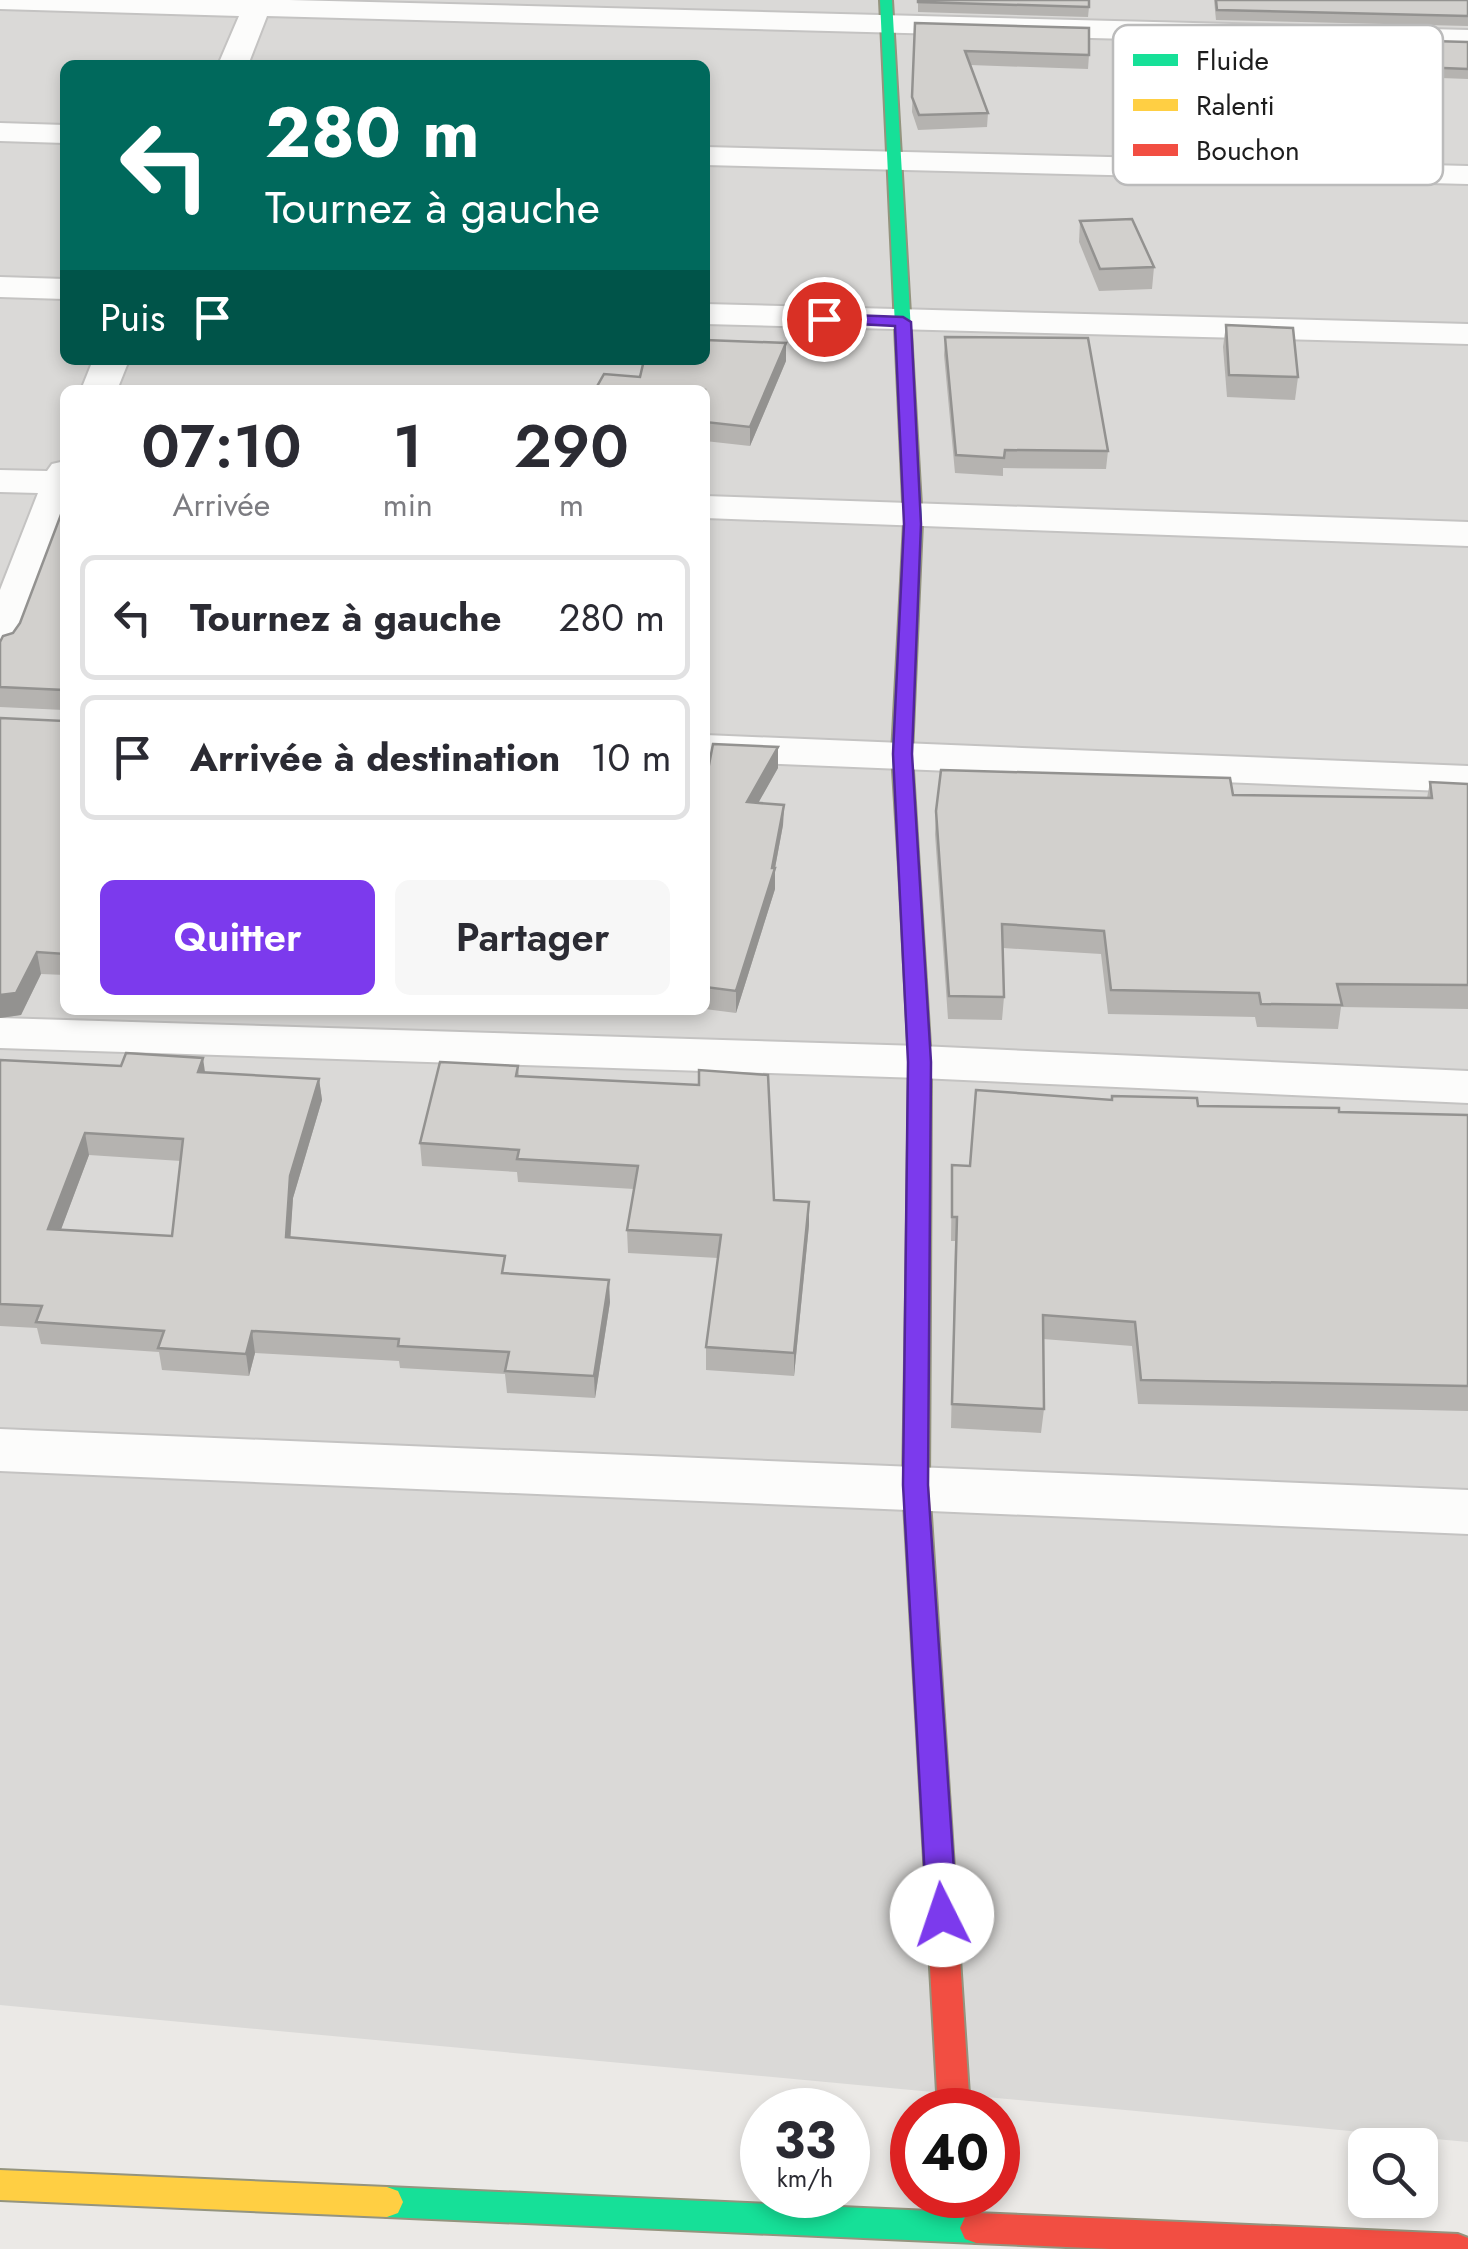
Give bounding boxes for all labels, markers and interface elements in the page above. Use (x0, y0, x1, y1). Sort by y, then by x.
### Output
legend (1113, 25, 1443, 185)
text: Fluide (1196, 40, 1269, 81)
text: 280 m (265, 82, 480, 183)
text: Ralenti (1196, 85, 1275, 126)
icon: left (100, 100, 230, 230)
text: Bouchon (1196, 130, 1300, 171)
text: Tournez à gauche (265, 175, 600, 240)
pin (782, 277, 867, 362)
text: Puis (100, 290, 165, 345)
icon: arrive (185, 290, 240, 345)
icon: arrive (797, 292, 852, 347)
text: 07:10 (141, 403, 301, 490)
text: 1 (393, 403, 422, 490)
text: 290 (514, 403, 629, 490)
text: Arrivée (172, 482, 270, 528)
text: min (383, 482, 433, 528)
text: m (559, 482, 584, 528)
icon: left (105, 590, 160, 645)
text: Tournez à gauche (190, 590, 501, 645)
text: 280 m (559, 590, 665, 645)
icon: arrive (105, 730, 160, 785)
text: Arrivée à destination (190, 730, 560, 785)
text: 10 m (590, 730, 671, 785)
button: Quitter (100, 880, 375, 995)
button: Partager (395, 880, 670, 995)
position arrow (890, 1863, 994, 1967)
speed limit sign: 40 (890, 2088, 1020, 2218)
text: 33 (774, 2104, 836, 2177)
map controls (1348, 2128, 1438, 2218)
button: search (1348, 2128, 1438, 2218)
text: km/h (777, 2160, 833, 2196)

